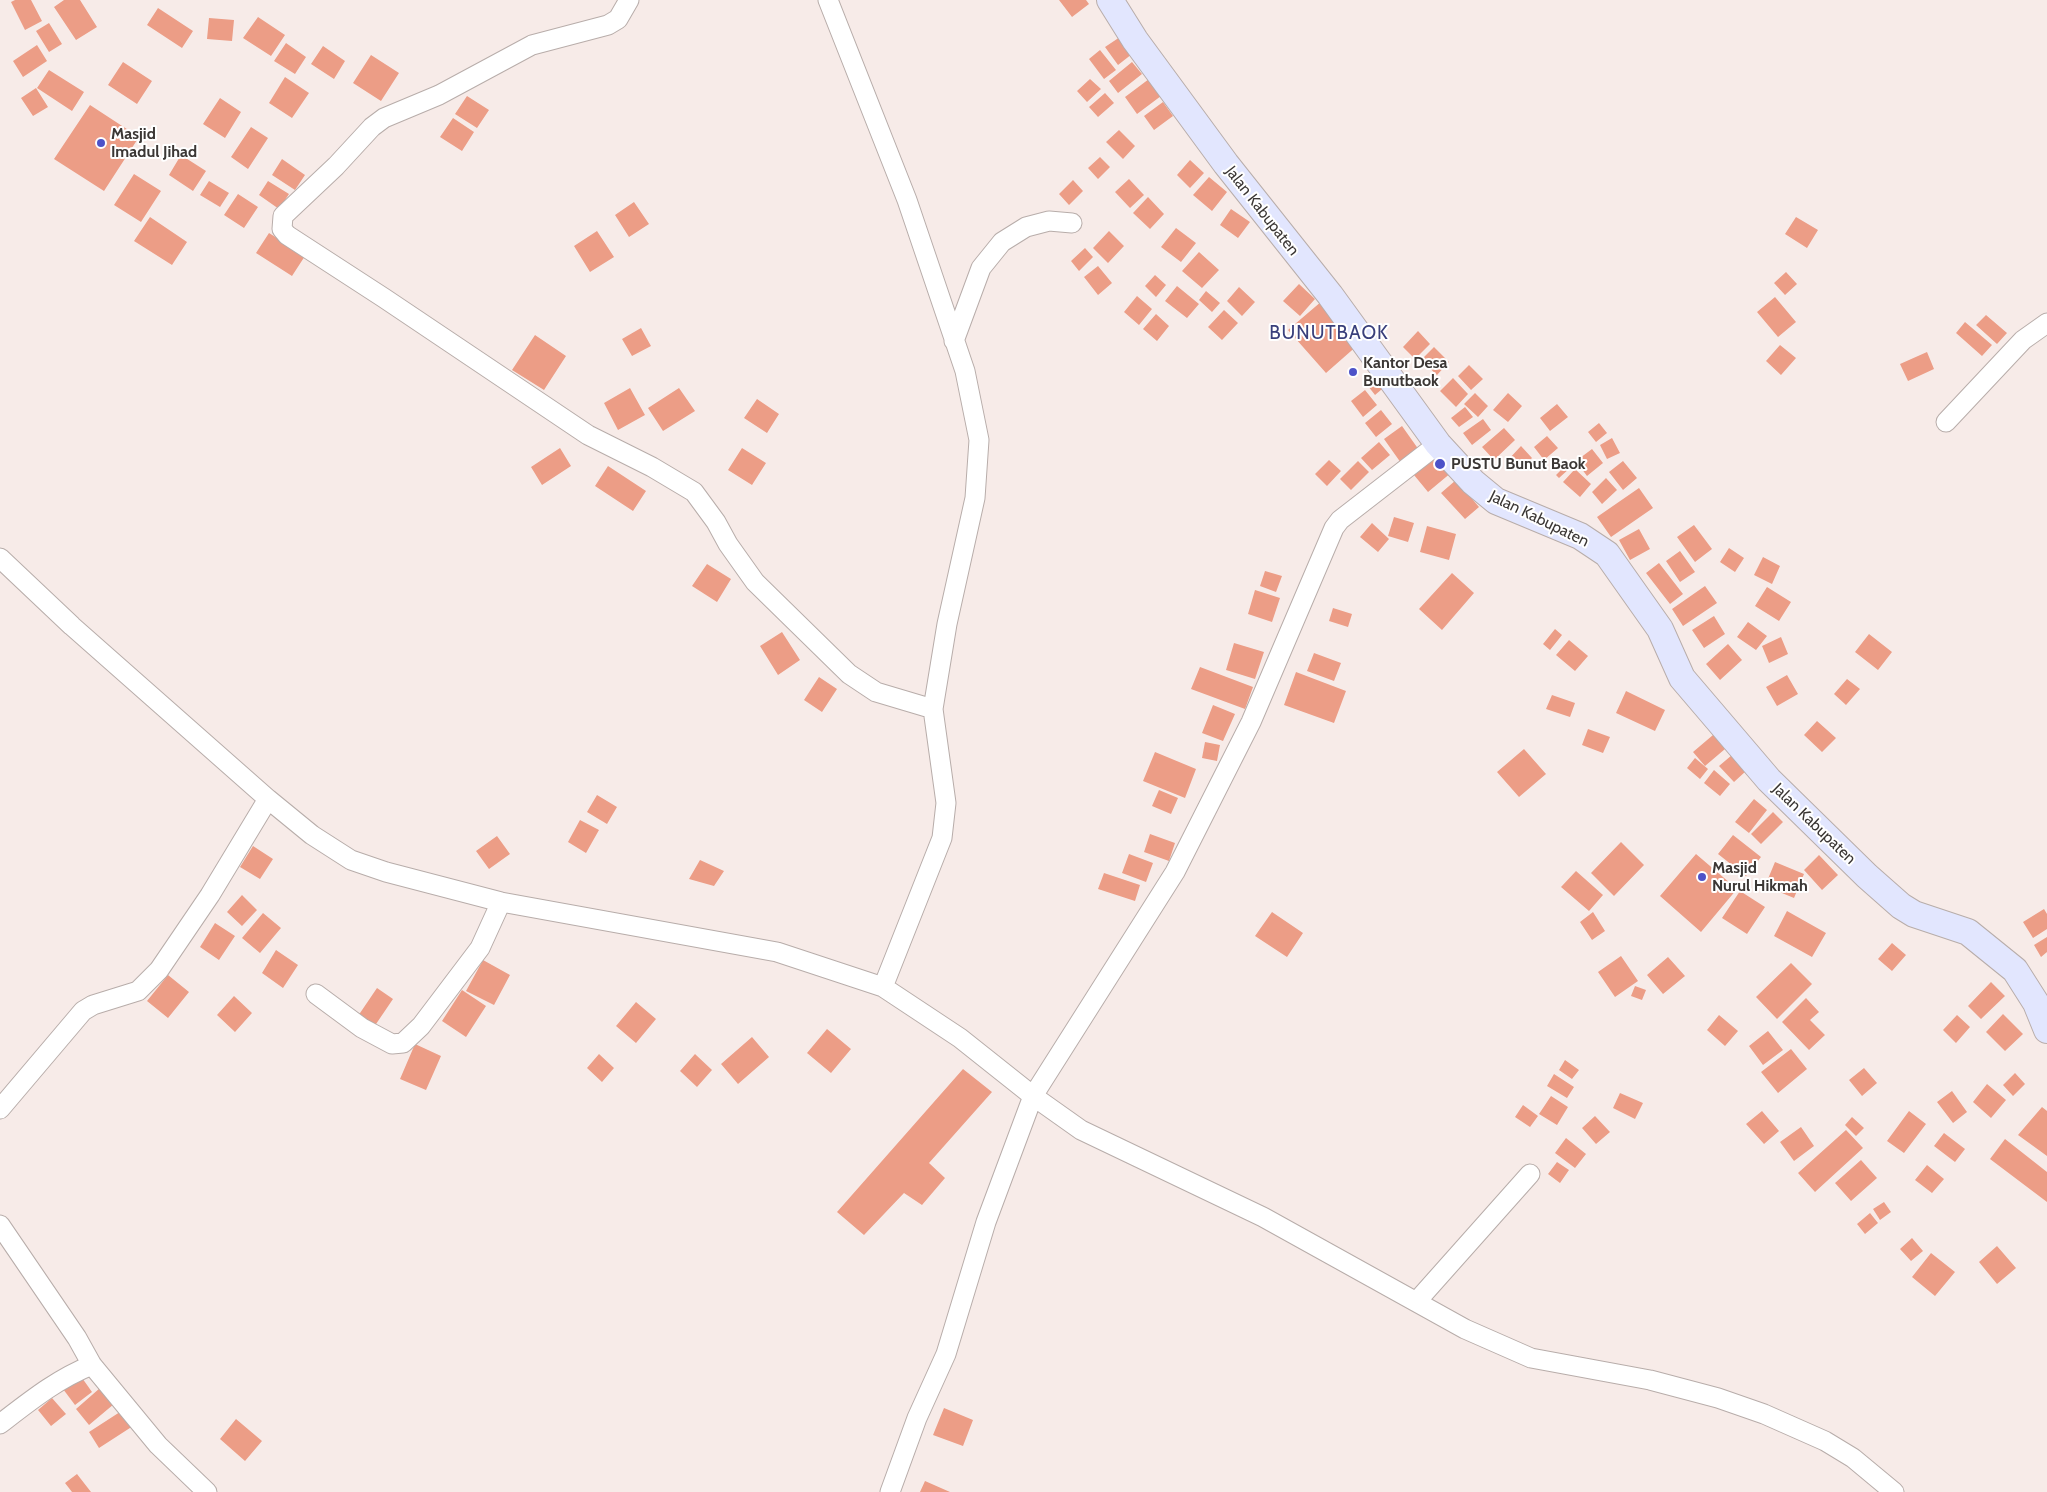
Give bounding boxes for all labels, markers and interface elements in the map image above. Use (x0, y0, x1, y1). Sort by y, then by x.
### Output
place label: Masjid Imadul Jihad (111, 124, 197, 162)
marker: Masjid Imadul Jihad (95, 137, 107, 149)
street label: Jalan Kabupaten (1221, 162, 1303, 260)
district label: BUNUTBAOK (1268, 322, 1390, 344)
place label: Kantor Desa Bunutbaok (1363, 353, 1448, 391)
marker: Kantor Desa Bunutbaok (1347, 366, 1359, 378)
place label: PUSTU Bunut Baok (1451, 454, 1586, 474)
marker: PUSTU Bunut Baok (1433, 457, 1447, 471)
street label: Jalan Kabupaten (1486, 487, 1592, 551)
street label: Jalan Kabupaten (1768, 779, 1860, 869)
place label: Masjid Nurul Hikmah (1712, 858, 1808, 896)
marker: Masjid Nurul Hikmah (1696, 871, 1708, 883)

